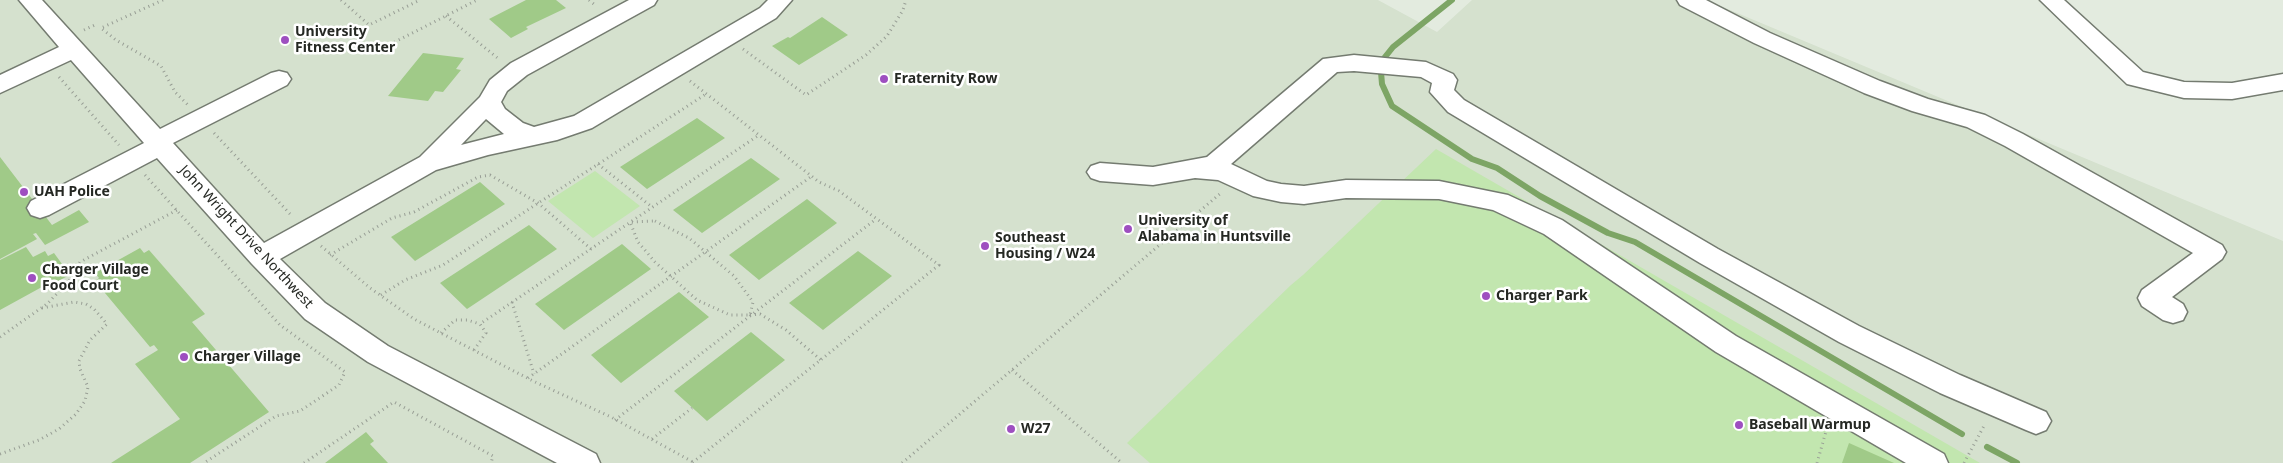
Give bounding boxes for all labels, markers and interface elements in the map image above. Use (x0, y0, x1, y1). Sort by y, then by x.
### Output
place label: University Fitness Center (295, 24, 395, 56)
marker: University Fitness Center (279, 34, 291, 46)
place label: Fraternity Row (894, 71, 997, 87)
marker: Fraternity Row (878, 73, 890, 85)
street label: John Wright Drive Northwest (175, 162, 317, 312)
place label: UAH Police (34, 184, 110, 200)
marker: UAH Police (18, 186, 30, 198)
place label: University of Alabama in Huntsville (1138, 213, 1291, 246)
marker: University of Alabama in Huntsville (1122, 223, 1134, 235)
place label: Southeast Housing / W24 (995, 230, 1095, 262)
marker: Southeast Housing / W24 (979, 240, 991, 252)
place label: Charger Village Food Court (42, 262, 149, 294)
marker: Charger Village Food Court (26, 272, 38, 284)
place label: Charger Park (1496, 288, 1588, 304)
marker: Charger Park (1480, 290, 1492, 302)
place label: Charger Village (194, 349, 301, 365)
marker: Charger Village (178, 351, 190, 363)
place label: Baseball Warmup (1749, 417, 1871, 433)
marker: Baseball Warmup (1733, 419, 1745, 431)
place label: W27 (1021, 421, 1051, 437)
marker: W27 (1005, 423, 1017, 435)

